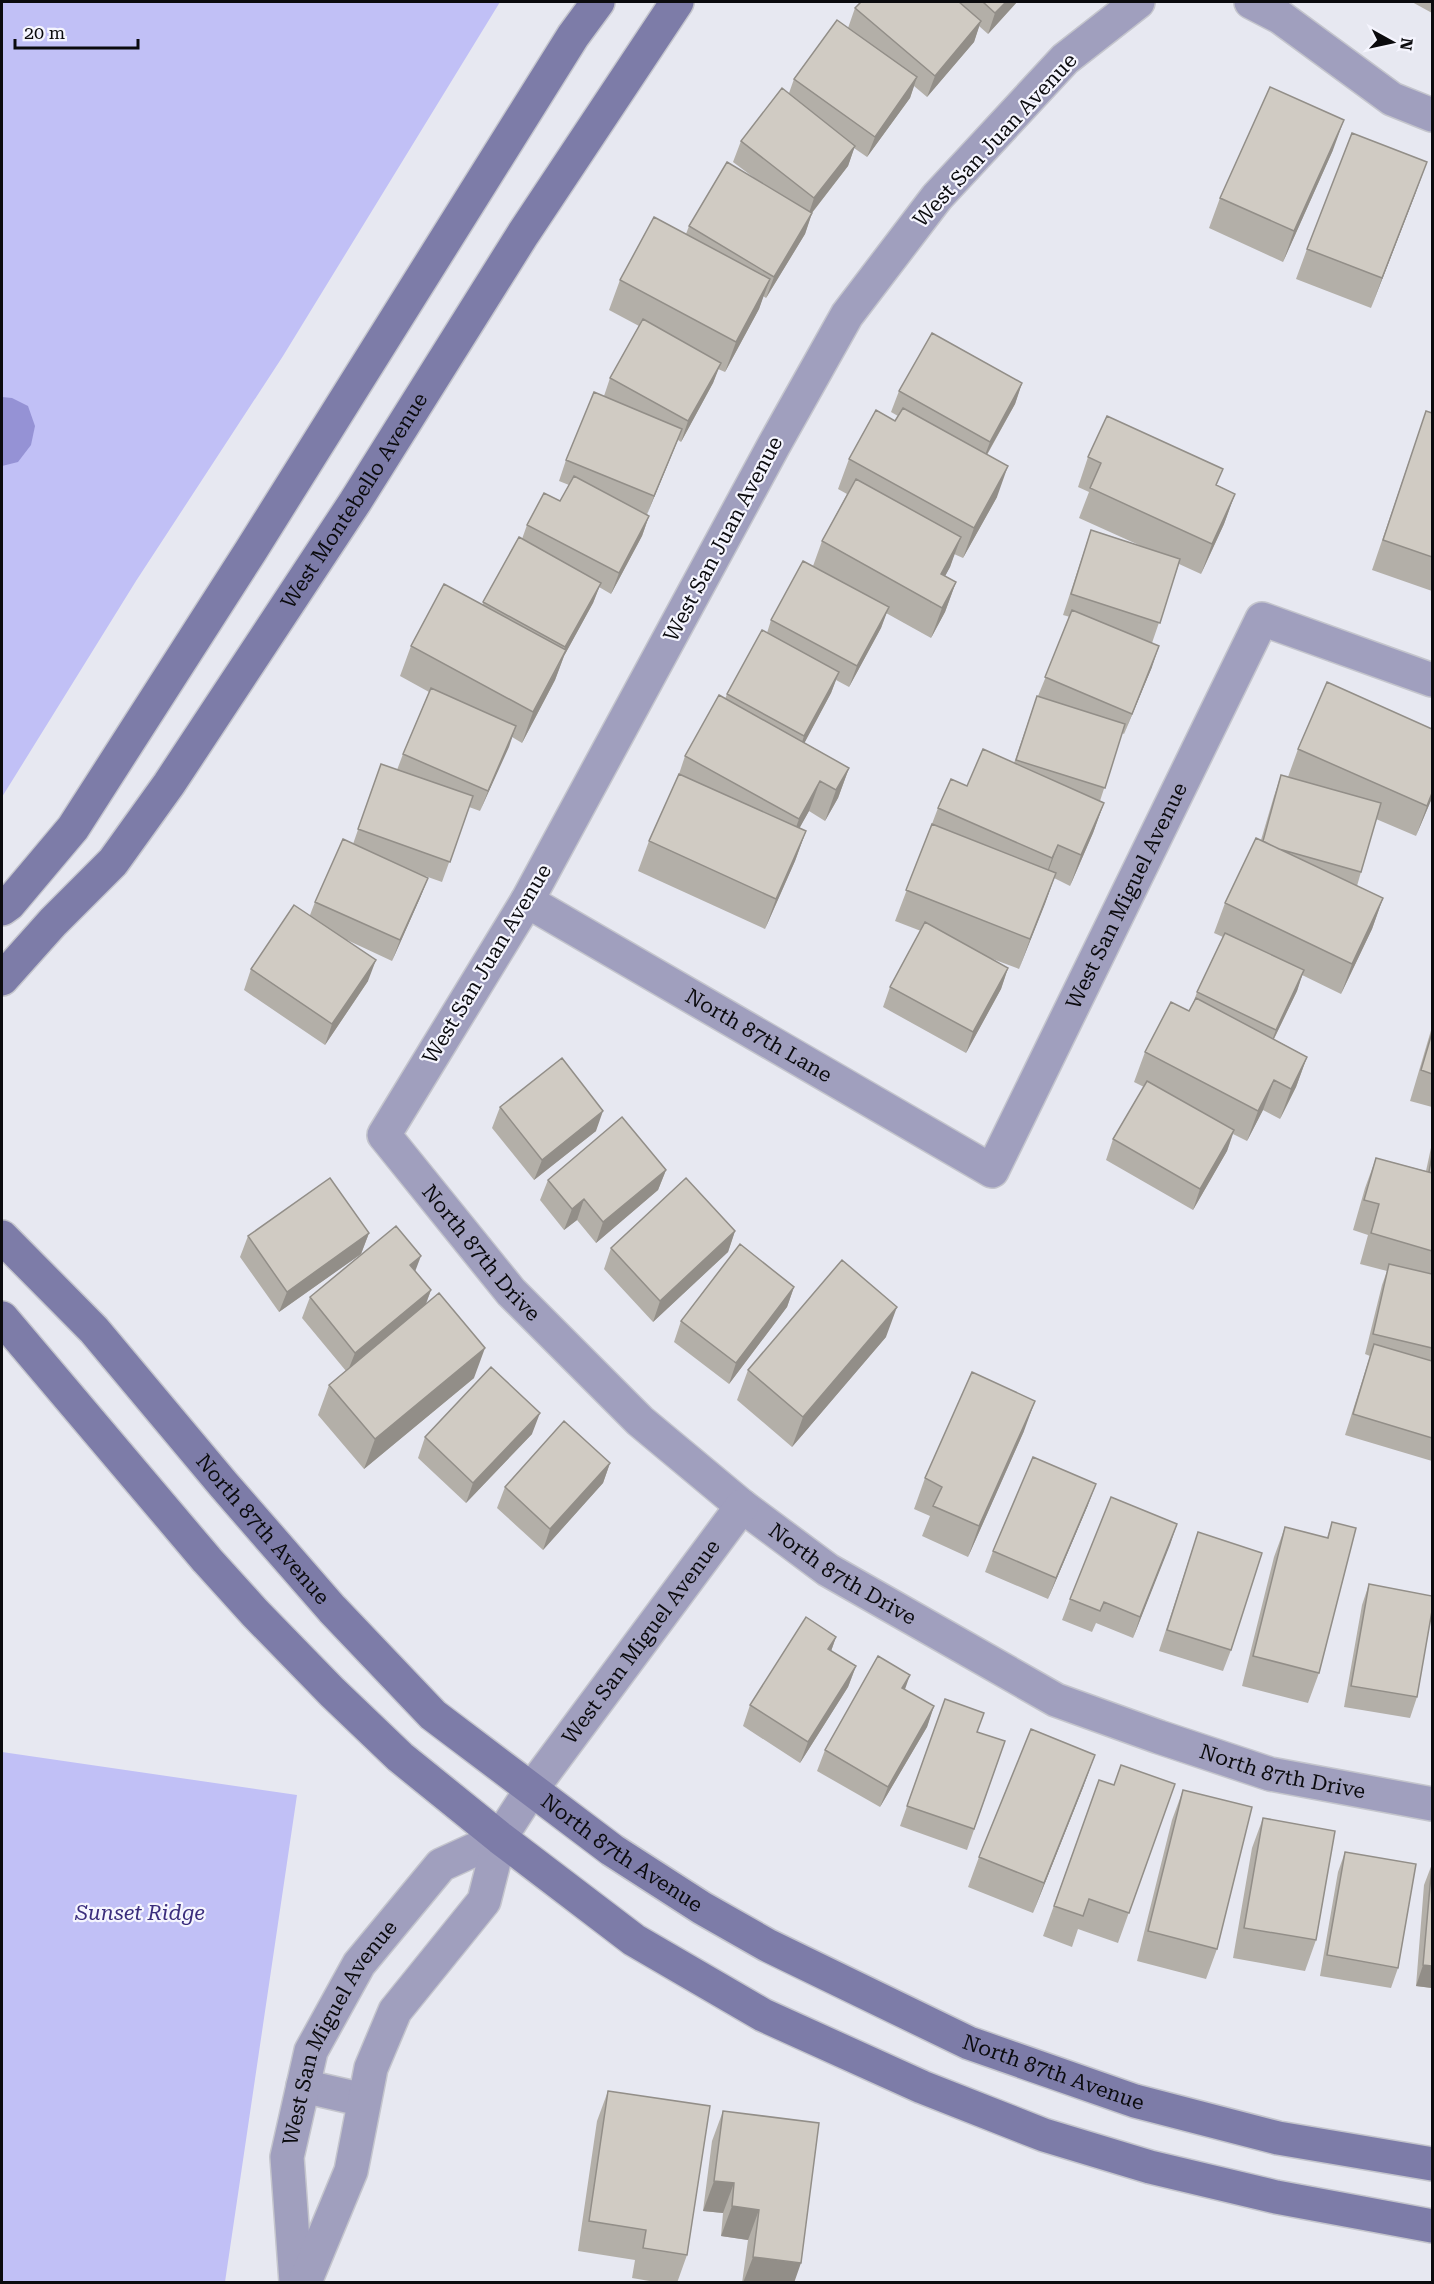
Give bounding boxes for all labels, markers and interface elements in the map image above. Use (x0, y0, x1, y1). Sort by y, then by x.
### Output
scale bar (15, 12, 138, 50)
north arrow (1362, 12, 1422, 72)
text: 20 m (24, 22, 65, 43)
text: N (1396, 37, 1417, 51)
street label: West San Juan Avenue (908, 48, 1082, 232)
street label: West Montebello Avenue (276, 388, 432, 613)
street label: West San Juan Avenue (659, 432, 787, 646)
street label: West San Miguel Avenue (1061, 779, 1192, 1013)
street label: West San Juan Avenue (418, 860, 556, 1068)
street label: North 87th Lane (681, 984, 836, 1087)
street label: North 87th Drive (417, 1180, 545, 1326)
street label: North 87th Avenue (191, 1449, 334, 1609)
street label: North 87th Drive (764, 1518, 921, 1630)
street label: West San Miguel Avenue (557, 1535, 725, 1749)
street label: North 87th Drive (1196, 1739, 1367, 1803)
street label: North 87th Avenue (536, 1789, 707, 1917)
park label: Sunset Ridge (74, 1901, 205, 1925)
street label: West San Miguel Avenue (278, 1915, 402, 2148)
street label: North 87th Avenue (959, 2030, 1147, 2115)

